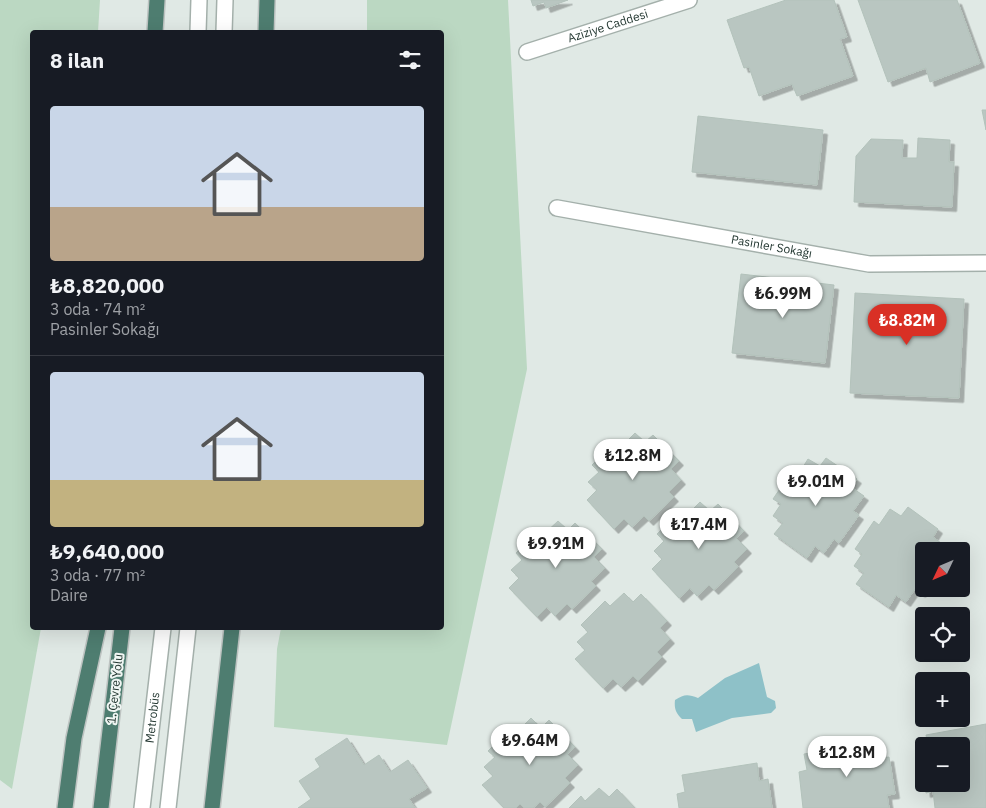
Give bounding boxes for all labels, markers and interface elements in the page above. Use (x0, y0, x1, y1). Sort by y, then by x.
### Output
street label: Aziziye Caddesi (566, 6, 650, 45)
text: 8 ilan (50, 46, 104, 74)
icon: filters (396, 46, 424, 74)
icon: home (192, 139, 282, 229)
street label: Pasinler Sokağı (730, 231, 813, 261)
text: ₺8,820,000 (50, 271, 164, 299)
pin: ₺6.99M (742, 276, 824, 319)
text: ₺6.99M (755, 283, 811, 303)
text: 3 oda · 74 m² (50, 299, 145, 319)
pin: ₺8.82M (866, 304, 948, 346)
text: ₺8.82M (879, 310, 935, 330)
text: Pasinler Sokağı (50, 319, 159, 339)
icon: home (192, 404, 282, 494)
pin: ₺12.8M (592, 438, 674, 481)
text: ₺12.8M (605, 445, 661, 465)
pin: ₺9.01M (775, 464, 857, 507)
text: ₺9.01M (788, 471, 844, 491)
pin: ₺17.4M (658, 508, 740, 550)
text: ₺17.4M (671, 514, 727, 534)
pin: ₺9.91M (515, 526, 597, 569)
text: ₺9.91M (528, 533, 584, 553)
text: ₺9,640,000 (50, 537, 164, 565)
north arrow (915, 542, 970, 598)
map controls (915, 542, 970, 792)
text: 3 oda · 77 m² (50, 565, 145, 585)
text: Daire (50, 585, 88, 605)
button: locate (915, 607, 970, 662)
street label: 1. Çevre Yolu (103, 653, 126, 725)
button: + (915, 672, 970, 727)
street label: Metrobüs (142, 691, 162, 744)
pin: ₺9.64M (489, 724, 571, 766)
text: ₺9.64M (502, 730, 558, 750)
pin: ₺12.8M (806, 736, 888, 778)
button: − (915, 737, 970, 792)
text: ₺12.8M (819, 742, 875, 762)

